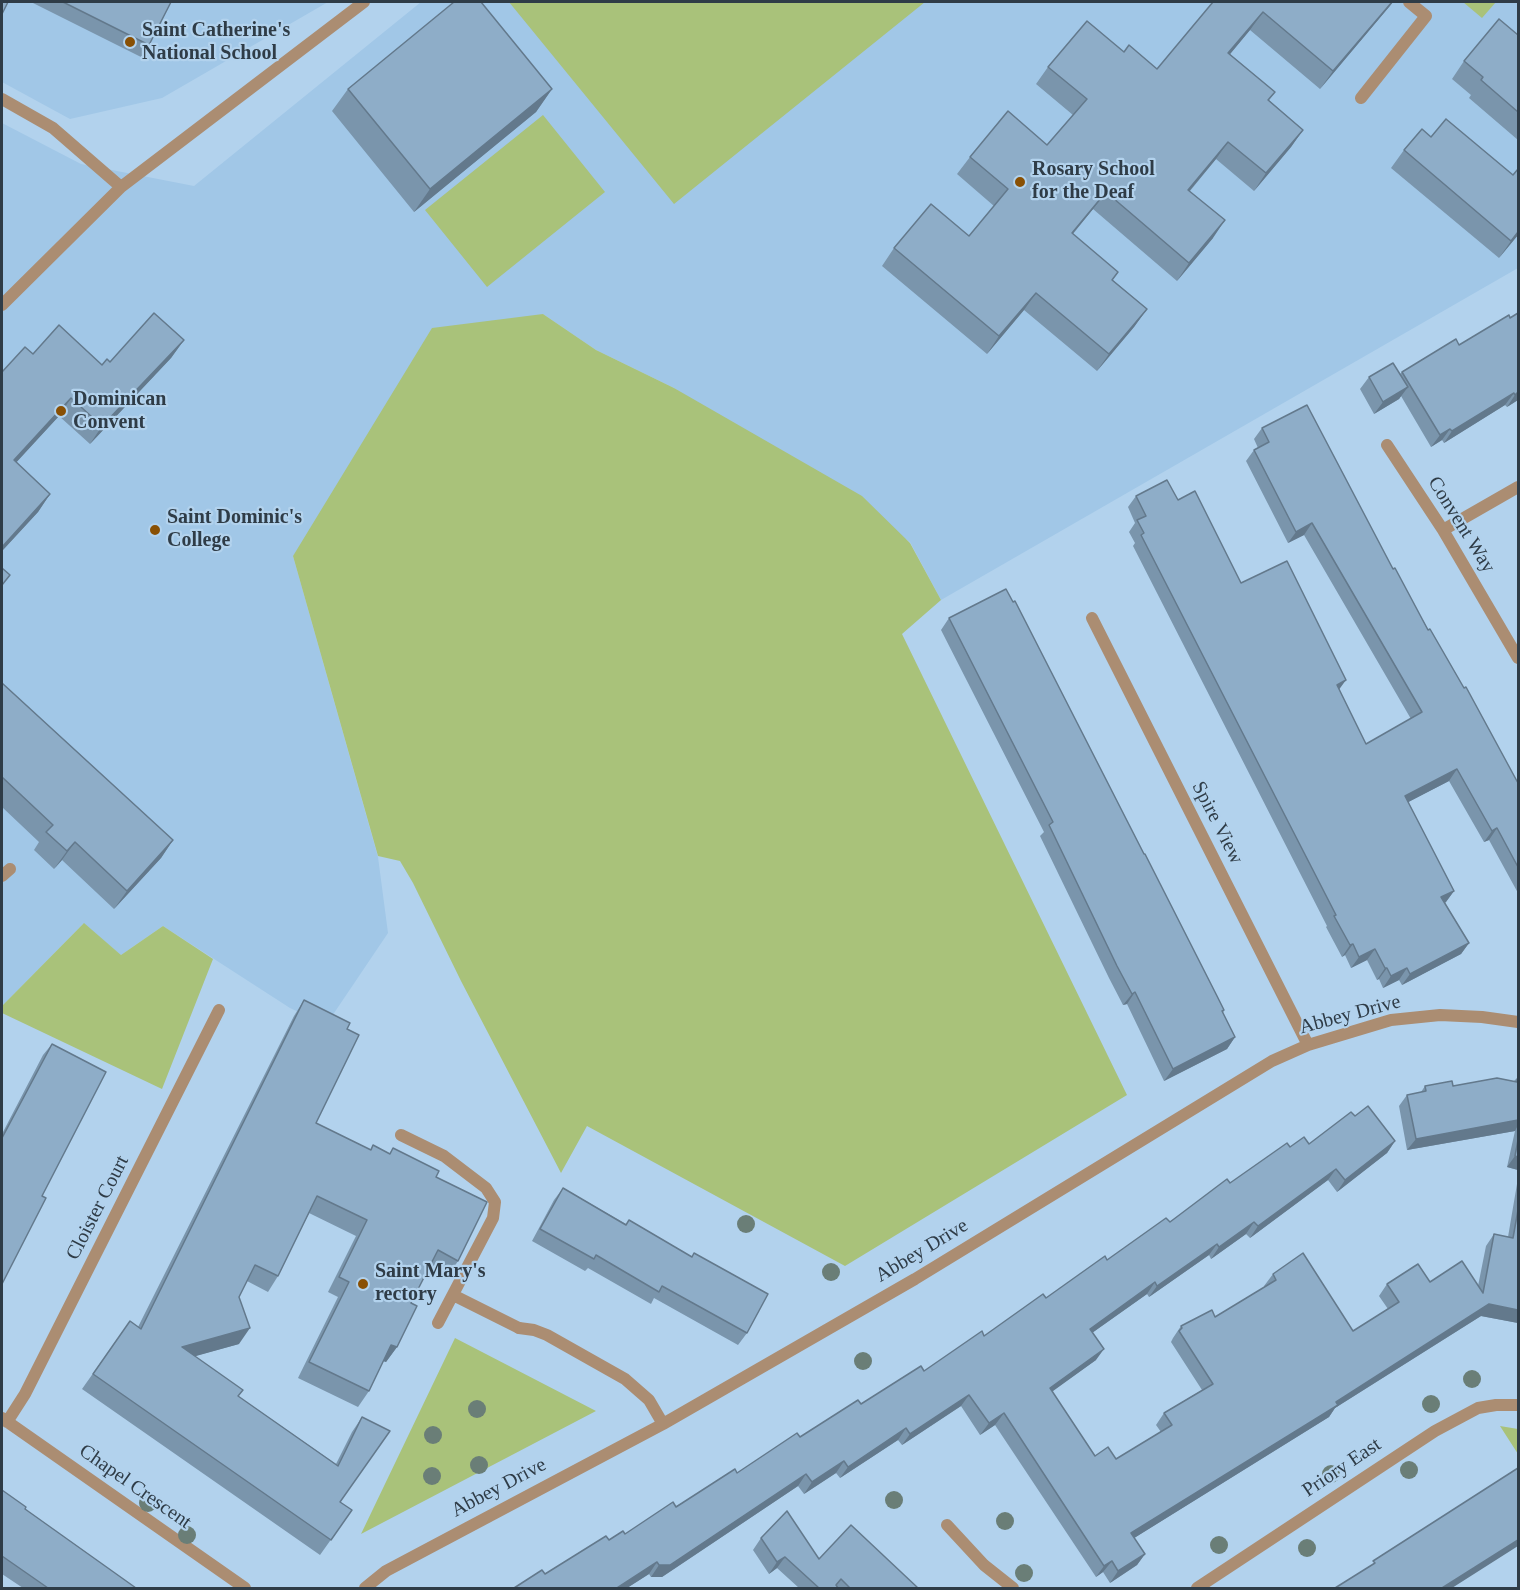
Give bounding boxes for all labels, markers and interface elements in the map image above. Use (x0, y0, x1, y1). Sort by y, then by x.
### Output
place label: Saint Catherine's National School (142, 19, 290, 66)
marker: Saint Catherine's National School (123, 35, 137, 49)
place label: Rosary School for the Deaf (1032, 158, 1155, 205)
marker: Rosary School for the Deaf (1013, 175, 1027, 189)
place label: Dominican Convent (73, 388, 166, 435)
marker: Dominican Convent (54, 404, 68, 418)
street label: Convent Way (1422, 472, 1500, 578)
place label: Saint Dominic's College (167, 506, 302, 553)
marker: Saint Dominic's College (148, 523, 162, 537)
street label: Spire View (1186, 778, 1248, 868)
street label: Abbey Drive (1297, 990, 1403, 1040)
street label: Cloister Court (61, 1152, 135, 1264)
street label: Abbey Drive (871, 1214, 973, 1288)
place label: Saint Mary's rectory (375, 1260, 486, 1307)
marker: Saint Mary's rectory (356, 1277, 370, 1291)
street label: Priory East (1298, 1433, 1386, 1503)
street label: Chapel Crescent (74, 1439, 196, 1535)
street label: Abbey Drive (448, 1453, 550, 1523)

